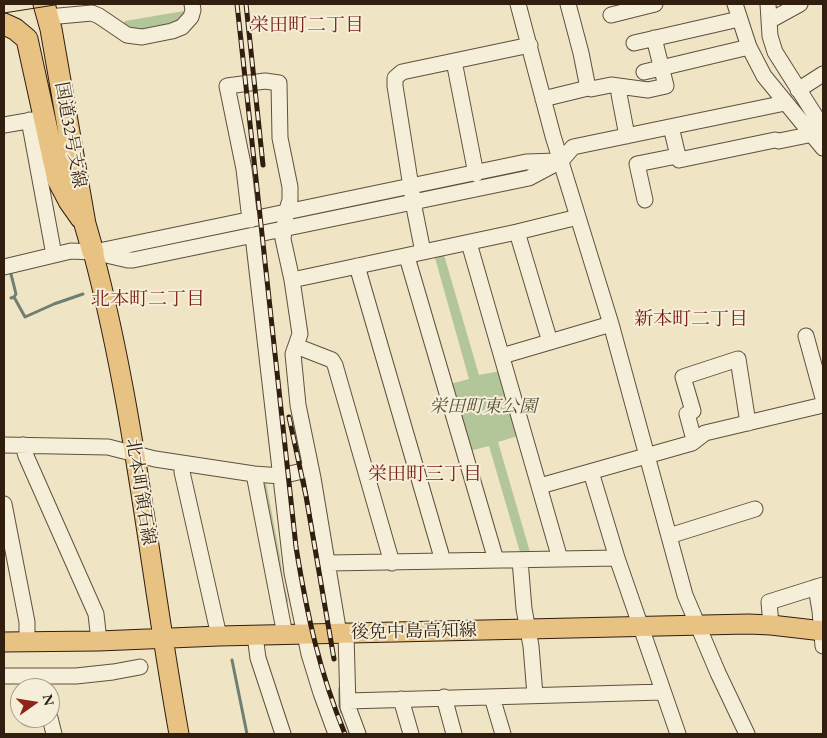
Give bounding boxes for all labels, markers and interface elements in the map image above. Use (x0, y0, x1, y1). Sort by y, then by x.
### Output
district label: 栄田町二丁目 (250, 15, 364, 37)
street label: 国道32号支線 (50, 80, 90, 190)
district label: 北本町二丁目 (91, 289, 205, 311)
district label: 新本町二丁目 (634, 309, 748, 331)
park label: 栄田町東公園 (429, 396, 537, 418)
street label: 北本町領石線 (121, 437, 159, 547)
district label: 栄田町三丁目 (368, 464, 482, 486)
street label: 後免中島高知線 (351, 620, 477, 644)
north arrow (10, 678, 60, 728)
text: N (39, 692, 59, 707)

